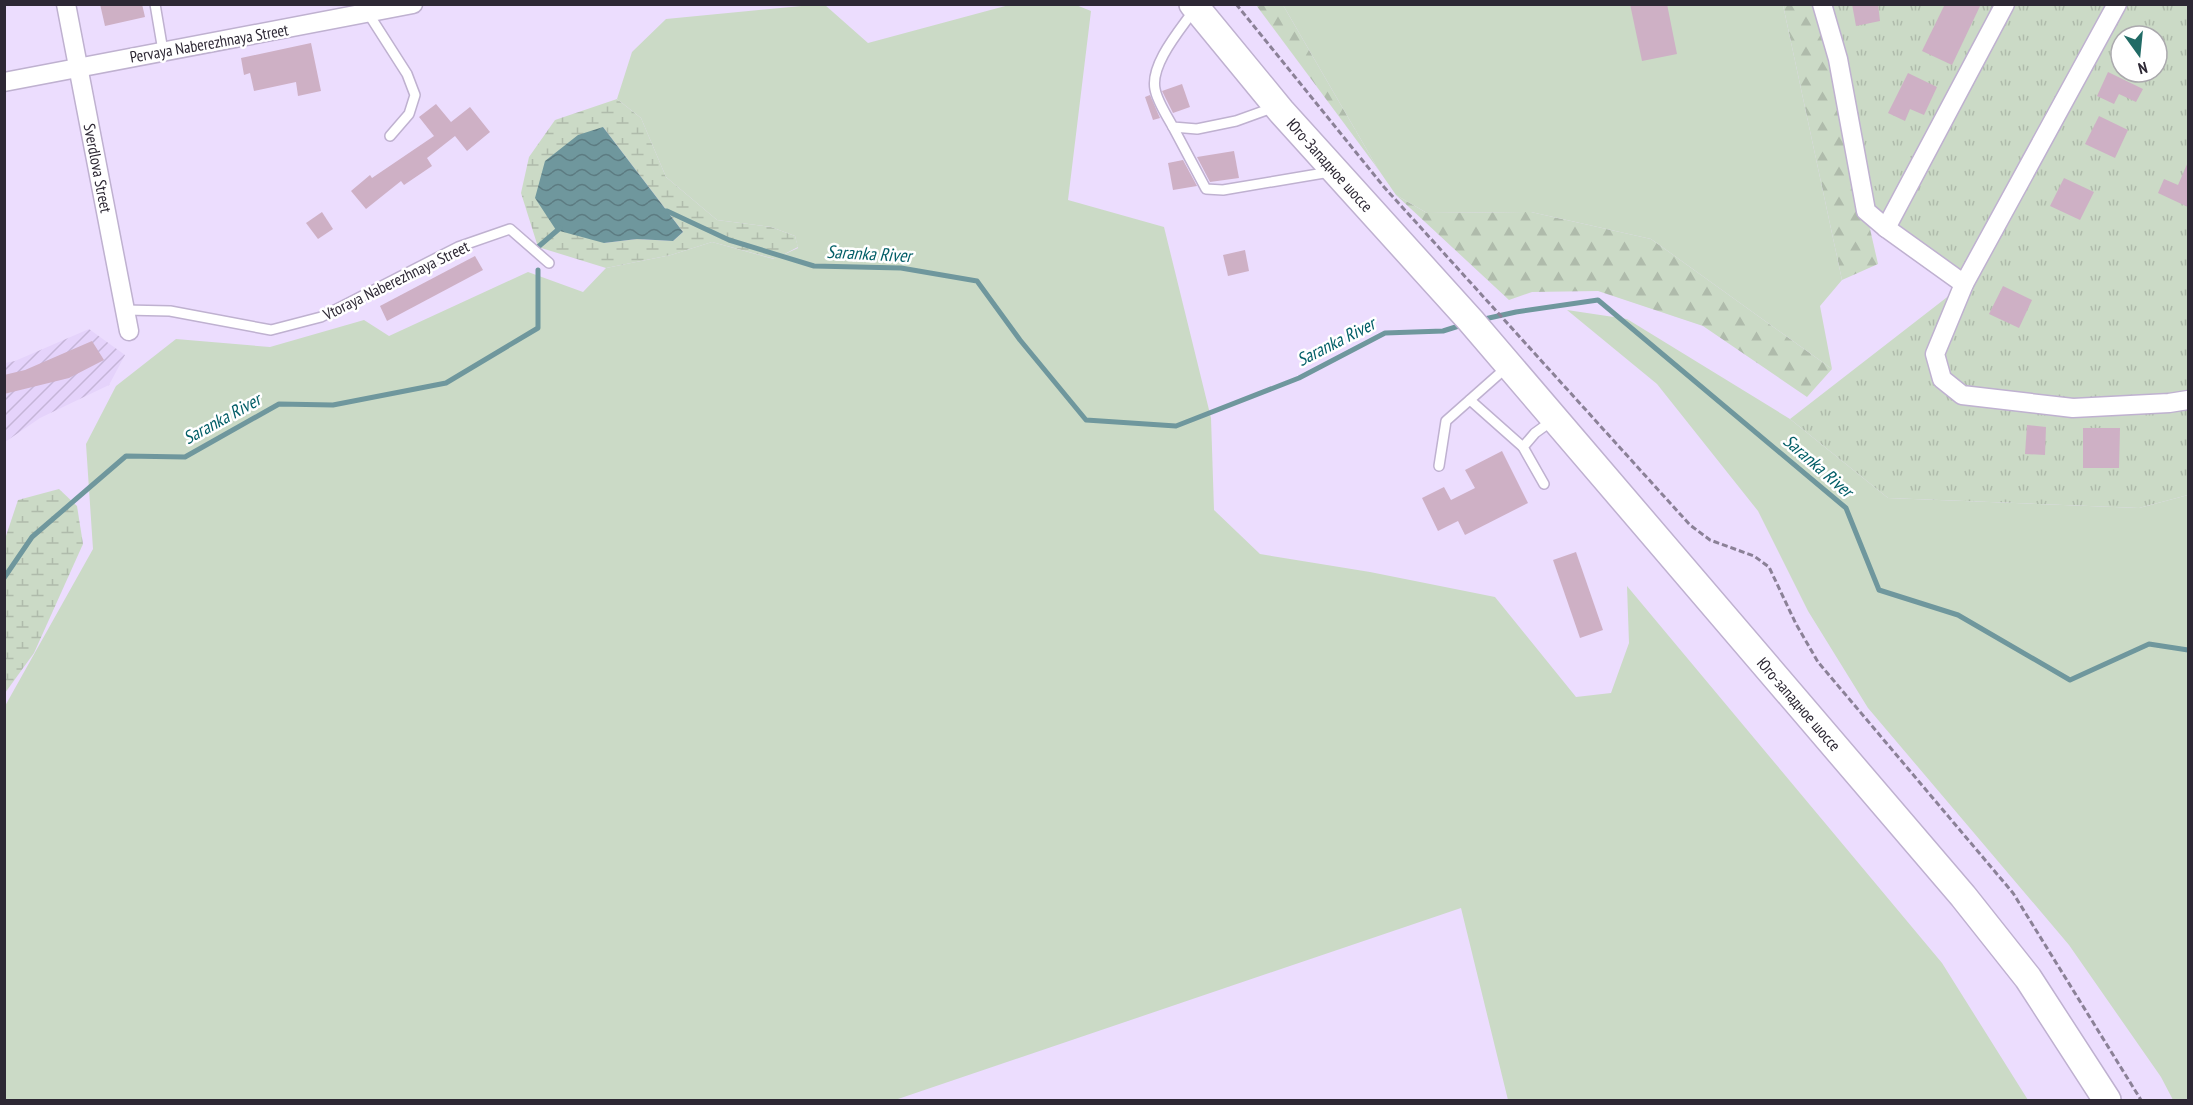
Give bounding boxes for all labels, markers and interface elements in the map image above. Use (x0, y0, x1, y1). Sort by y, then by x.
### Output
street label: Pervaya Naberezhnaya Street (128, 19, 290, 67)
north arrow (2109, 24, 2169, 84)
text: N (2136, 58, 2150, 79)
street label: Юго-Западное шоссе (1283, 114, 1377, 216)
street label: Sverdlova Street (80, 122, 117, 215)
street label: Vtoraya Naberezhnaya Street (319, 236, 473, 324)
water label: Saranka River (826, 240, 915, 267)
water label: Saranka River (1293, 311, 1382, 371)
water label: Saranka River (179, 386, 267, 449)
water label: Saranka River (1779, 429, 1860, 504)
street label: Юго-западное шоссе (1753, 653, 1845, 755)

